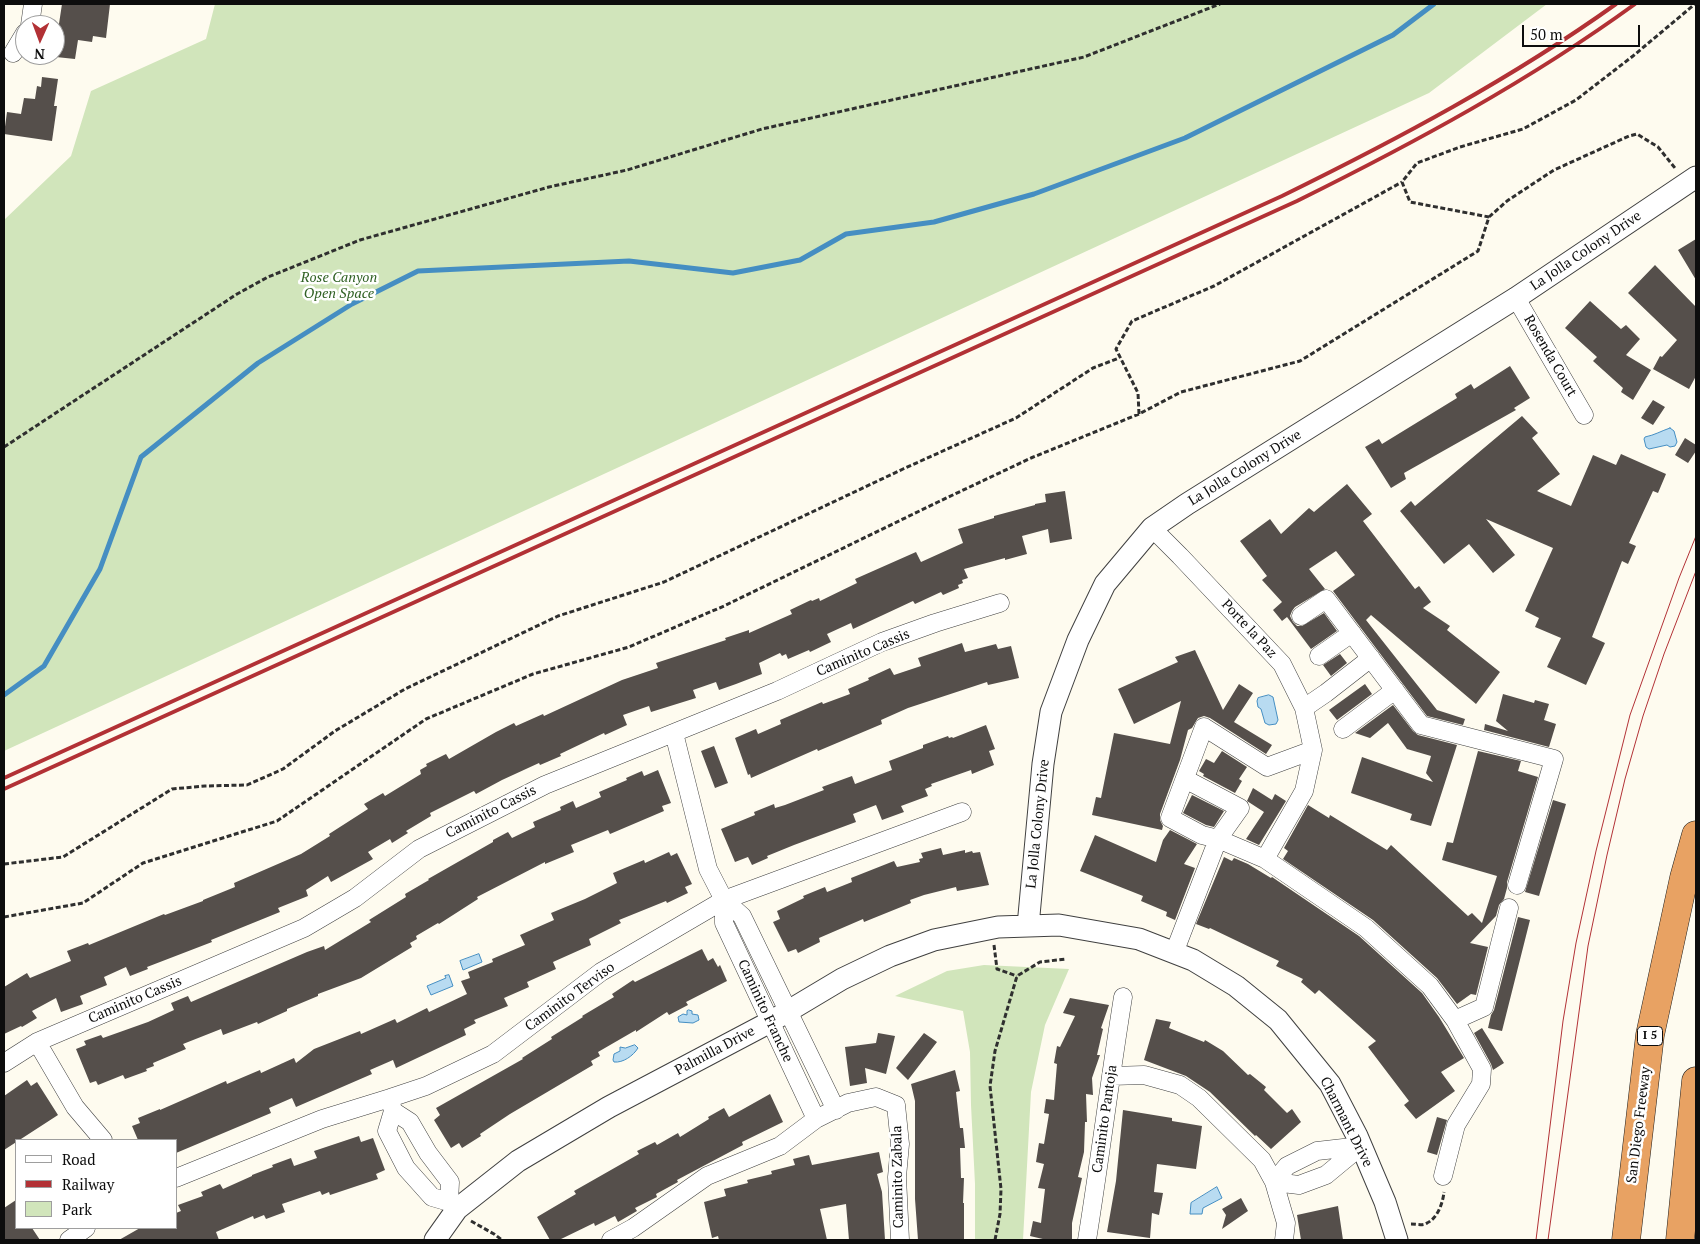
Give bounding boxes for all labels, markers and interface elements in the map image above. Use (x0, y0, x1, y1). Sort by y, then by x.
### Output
north arrow (15, 15, 65, 65)
scale bar (1525, 15, 1642, 47)
text: 50 m (1530, 24, 1563, 44)
text: N (34, 45, 45, 64)
street label: La Jolla Colony Drive (1527, 208, 1645, 294)
park label: Rose Canyon Open Space (301, 270, 377, 302)
street label: Rosenda Court (1520, 312, 1580, 400)
street label: La Jolla Colony Drive (1185, 426, 1305, 510)
street label: Porte la Paz (1218, 596, 1280, 662)
street label: Caminito Cassis (814, 626, 912, 680)
street label: La Jolla Colony Drive (1023, 758, 1053, 890)
street label: Caminito Cassis (443, 782, 539, 842)
street label: Caminito Franche (734, 957, 796, 1065)
street label: Caminito Terviso (522, 959, 618, 1035)
street label: Caminito Cassis (86, 973, 184, 1027)
street label: Palmilla Drive (672, 1023, 758, 1079)
road number: I 5 (1638, 1026, 1662, 1046)
street label: Caminito Pantoja (1089, 1064, 1121, 1174)
street label: San Diego Freeway (1624, 1066, 1654, 1184)
street label: Charmant Drive (1316, 1074, 1376, 1170)
street label: Caminito Zabala (889, 1125, 907, 1229)
legend (15, 1139, 178, 1229)
text: Road (62, 1149, 95, 1169)
text: Railway (62, 1174, 114, 1194)
text: Park (62, 1199, 92, 1219)

